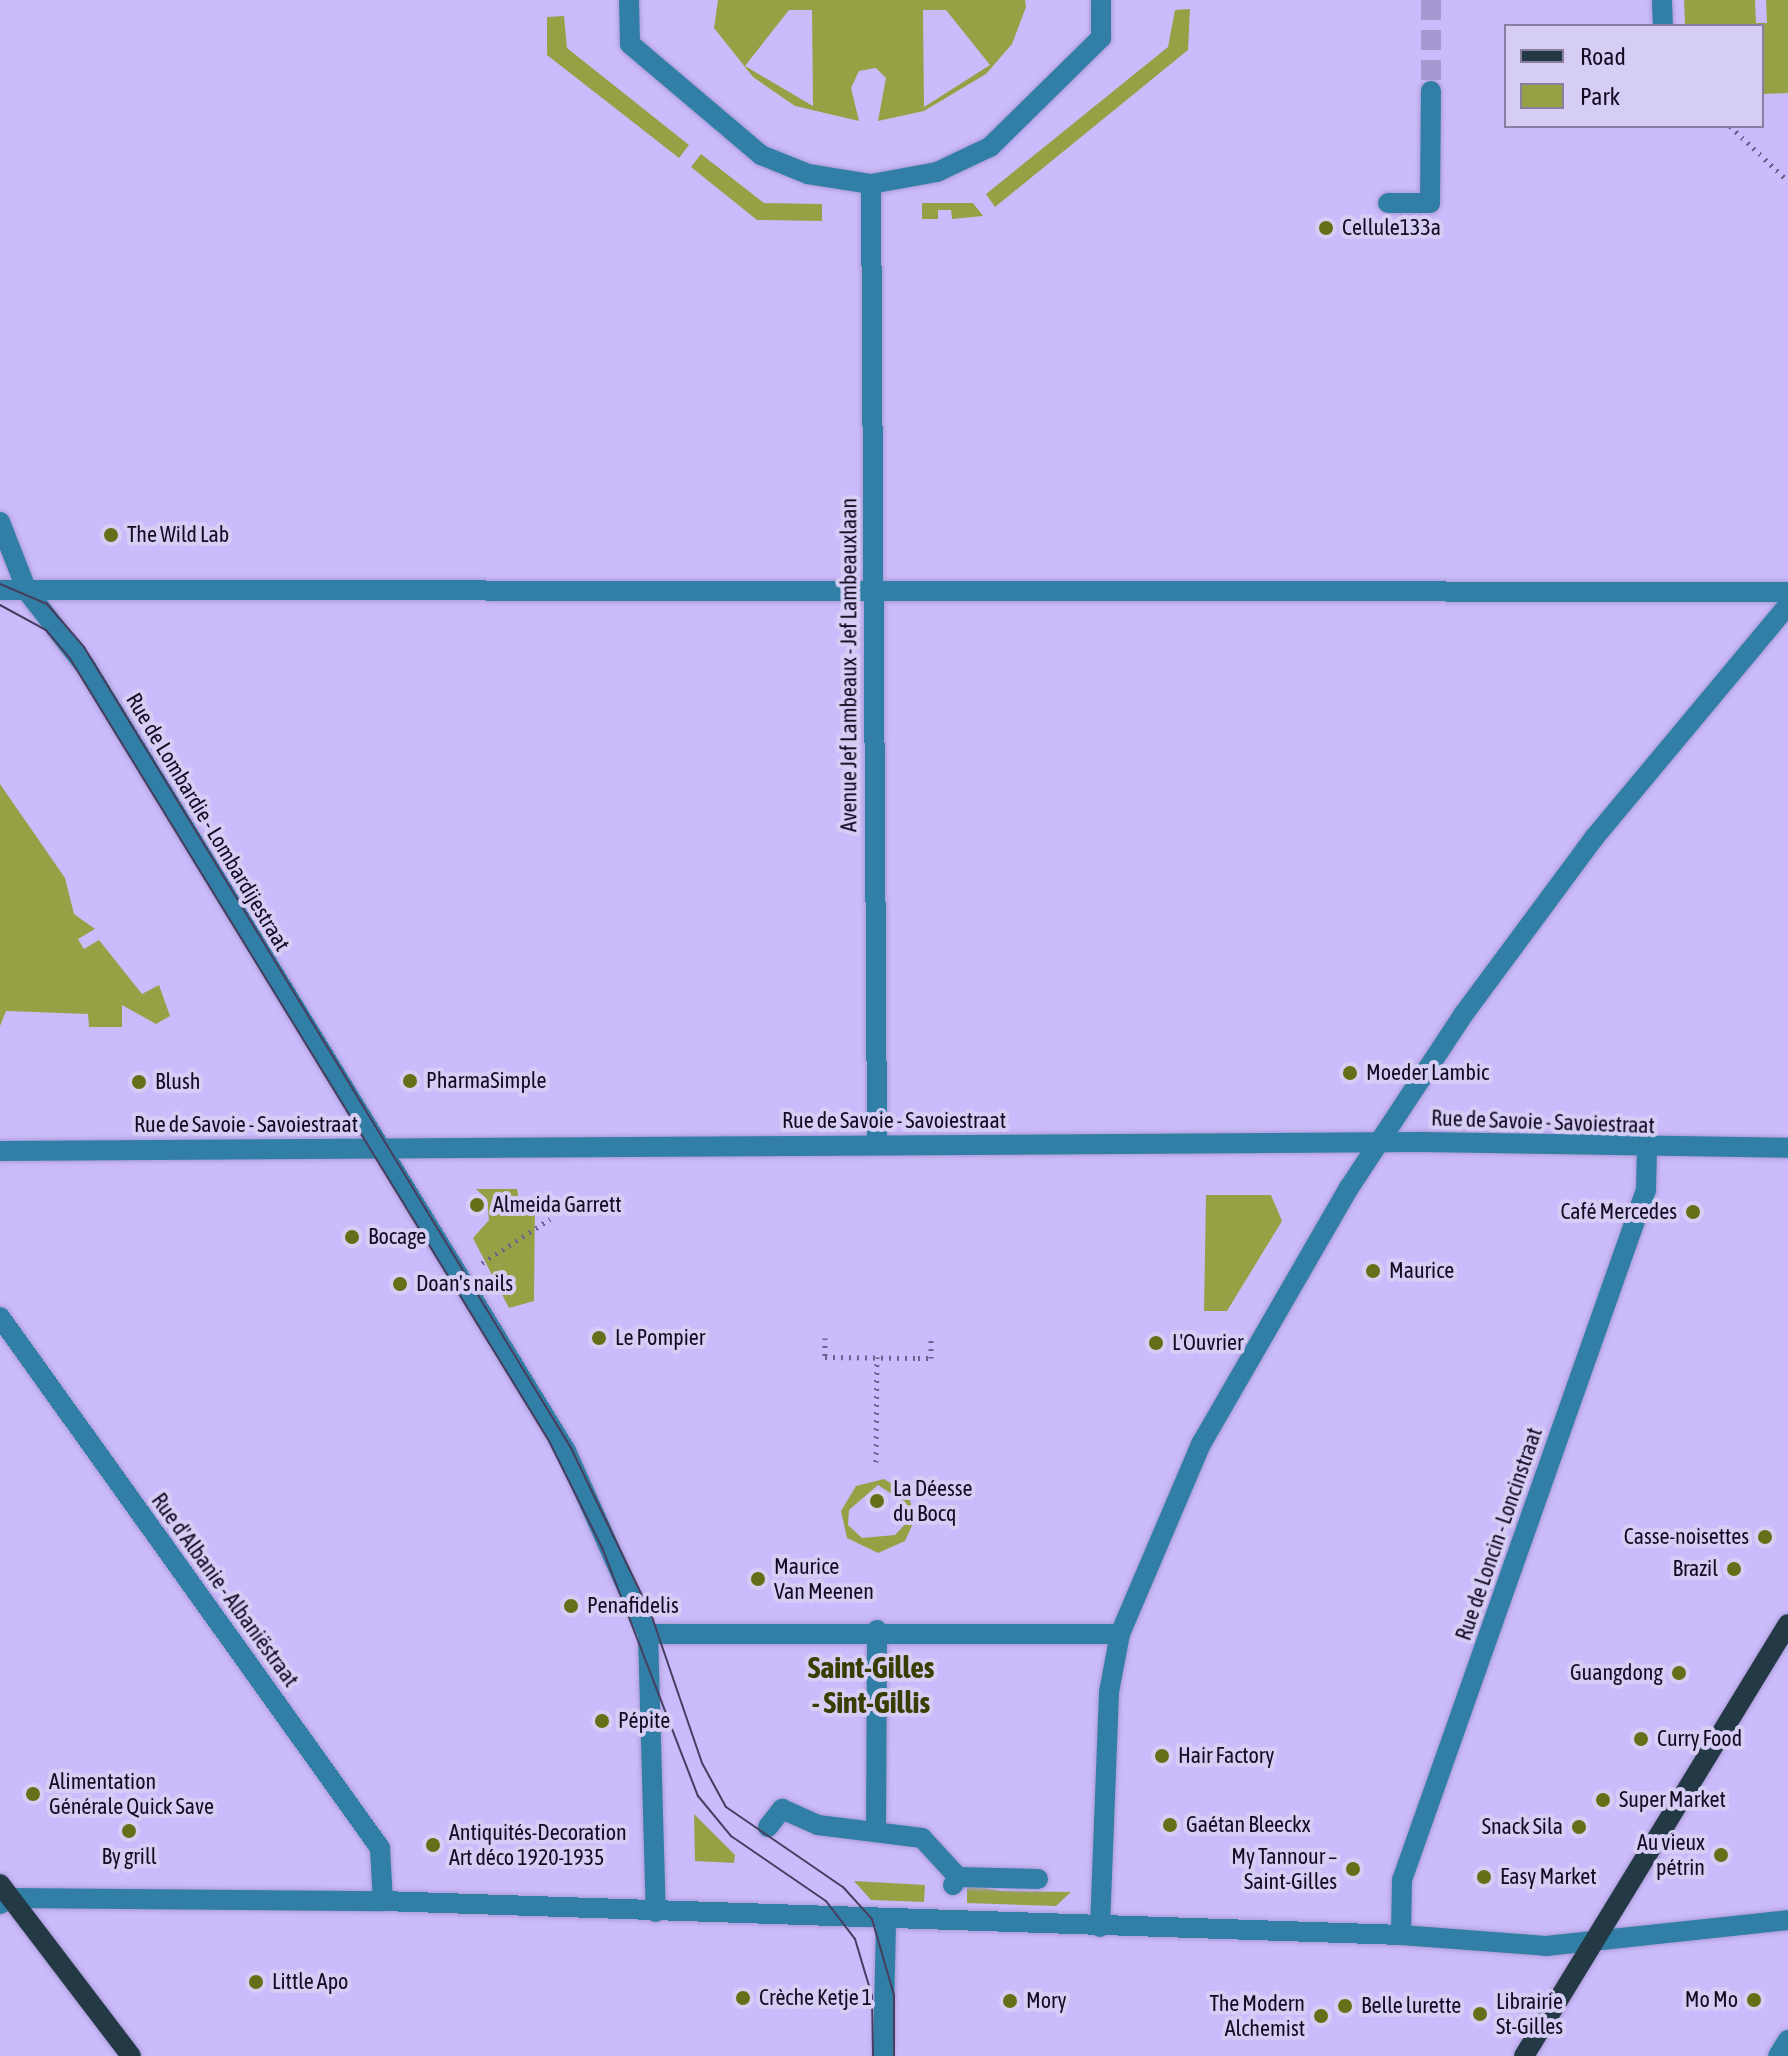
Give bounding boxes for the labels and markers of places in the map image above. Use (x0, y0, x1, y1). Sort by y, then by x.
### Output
place label: Cellule133a (1342, 215, 1441, 241)
marker: Cellule133a (1317, 219, 1335, 237)
place label: The Wild Lab (127, 522, 229, 548)
marker: The Wild Lab (102, 526, 120, 544)
place label: Moeder Lambic (1366, 1060, 1489, 1086)
marker: Moeder Lambic (1341, 1064, 1359, 1082)
place label: PharmaSimple (426, 1068, 546, 1094)
place label: Blush (155, 1069, 200, 1095)
marker: PharmaSimple (401, 1072, 419, 1090)
marker: Blush (130, 1073, 148, 1091)
place label: Almeida Garrett (493, 1192, 622, 1218)
marker: Almeida Garrett (468, 1196, 486, 1214)
place label: Café Mercedes (1560, 1199, 1677, 1225)
marker: Café Mercedes (1684, 1203, 1702, 1221)
place label: Bocage (368, 1224, 426, 1250)
marker: Bocage (343, 1228, 361, 1246)
place label: Maurice (1389, 1258, 1454, 1284)
marker: Maurice (1364, 1262, 1382, 1280)
place label: Doan's nails (416, 1271, 513, 1297)
marker: Doan's nails (391, 1275, 409, 1293)
place label: Le Pompier (615, 1325, 705, 1351)
marker: Le Pompier (590, 1329, 608, 1347)
place label: L'Ouvrier (1172, 1330, 1244, 1356)
marker: L'Ouvrier (1147, 1334, 1165, 1352)
place label: La Déesse du Bocq (893, 1475, 972, 1526)
marker: La Déesse du Bocq (868, 1492, 886, 1510)
place label: Casse-noisettes (1624, 1524, 1749, 1550)
marker: Casse-noisettes (1756, 1528, 1774, 1546)
place label: Maurice Van Meenen (774, 1553, 874, 1604)
place label: Brazil (1672, 1556, 1718, 1582)
marker: Brazil (1725, 1560, 1743, 1578)
marker: Maurice Van Meenen (749, 1570, 767, 1588)
place label: Penafidelis (587, 1593, 679, 1619)
marker: Penafidelis (562, 1597, 580, 1615)
place label: Guangdong (1570, 1660, 1663, 1686)
marker: Guangdong (1670, 1664, 1688, 1682)
place label: Pépite (618, 1708, 670, 1734)
marker: Pépite (593, 1712, 611, 1730)
place label: Curry Food (1657, 1726, 1742, 1752)
marker: Curry Food (1632, 1730, 1650, 1748)
place label: Hair Factory (1178, 1743, 1274, 1769)
marker: Hair Factory (1153, 1747, 1171, 1765)
place label: Alimentation Générale Quick Save (49, 1768, 214, 1820)
marker: Alimentation Générale Quick Save (24, 1785, 42, 1803)
place label: Super Market (1619, 1787, 1726, 1813)
marker: Super Market (1594, 1791, 1612, 1809)
place label: Gaétan Bleeckx (1186, 1812, 1311, 1838)
place label: Snack Sila (1482, 1814, 1563, 1840)
marker: Gaétan Bleeckx (1161, 1816, 1179, 1834)
marker: Snack Sila (1570, 1818, 1588, 1836)
place label: Antiquités-Decoration Art déco 1920-1935 (449, 1819, 627, 1870)
marker: By grill (120, 1822, 138, 1840)
place label: Au vieux pétrin (1637, 1829, 1705, 1880)
marker: Antiquités-Decoration Art déco 1920-1935 (424, 1836, 442, 1854)
place label: My Tannour – Saint-Gilles (1231, 1843, 1337, 1894)
place label: By grill (101, 1844, 157, 1870)
marker: Au vieux pétrin (1712, 1846, 1730, 1864)
marker: My Tannour – Saint-Gilles (1344, 1860, 1362, 1878)
place label: Easy Market (1500, 1864, 1596, 1890)
marker: Easy Market (1475, 1868, 1493, 1886)
place label: Little Apo (272, 1969, 348, 1995)
marker: Little Apo (247, 1973, 265, 1991)
place label: Crèche Ketje 1 (759, 1985, 872, 2011)
place label: Mo Mo (1685, 1987, 1738, 2013)
place label: Mory (1026, 1988, 1067, 2014)
place label: Librairie St-Gilles (1496, 1988, 1563, 2040)
marker: Crèche Ketje 1 (734, 1989, 752, 2007)
place label: The Modern Alchemist (1209, 1990, 1305, 2042)
marker: Mo Mo (1745, 1991, 1763, 2009)
marker: Mory (1001, 1992, 1019, 2010)
place label: Belle lurette (1361, 1993, 1461, 2019)
marker: Belle lurette (1336, 1997, 1354, 2015)
marker: Librairie St-Gilles (1471, 2005, 1489, 2023)
marker: The Modern Alchemist (1312, 2007, 1330, 2025)

